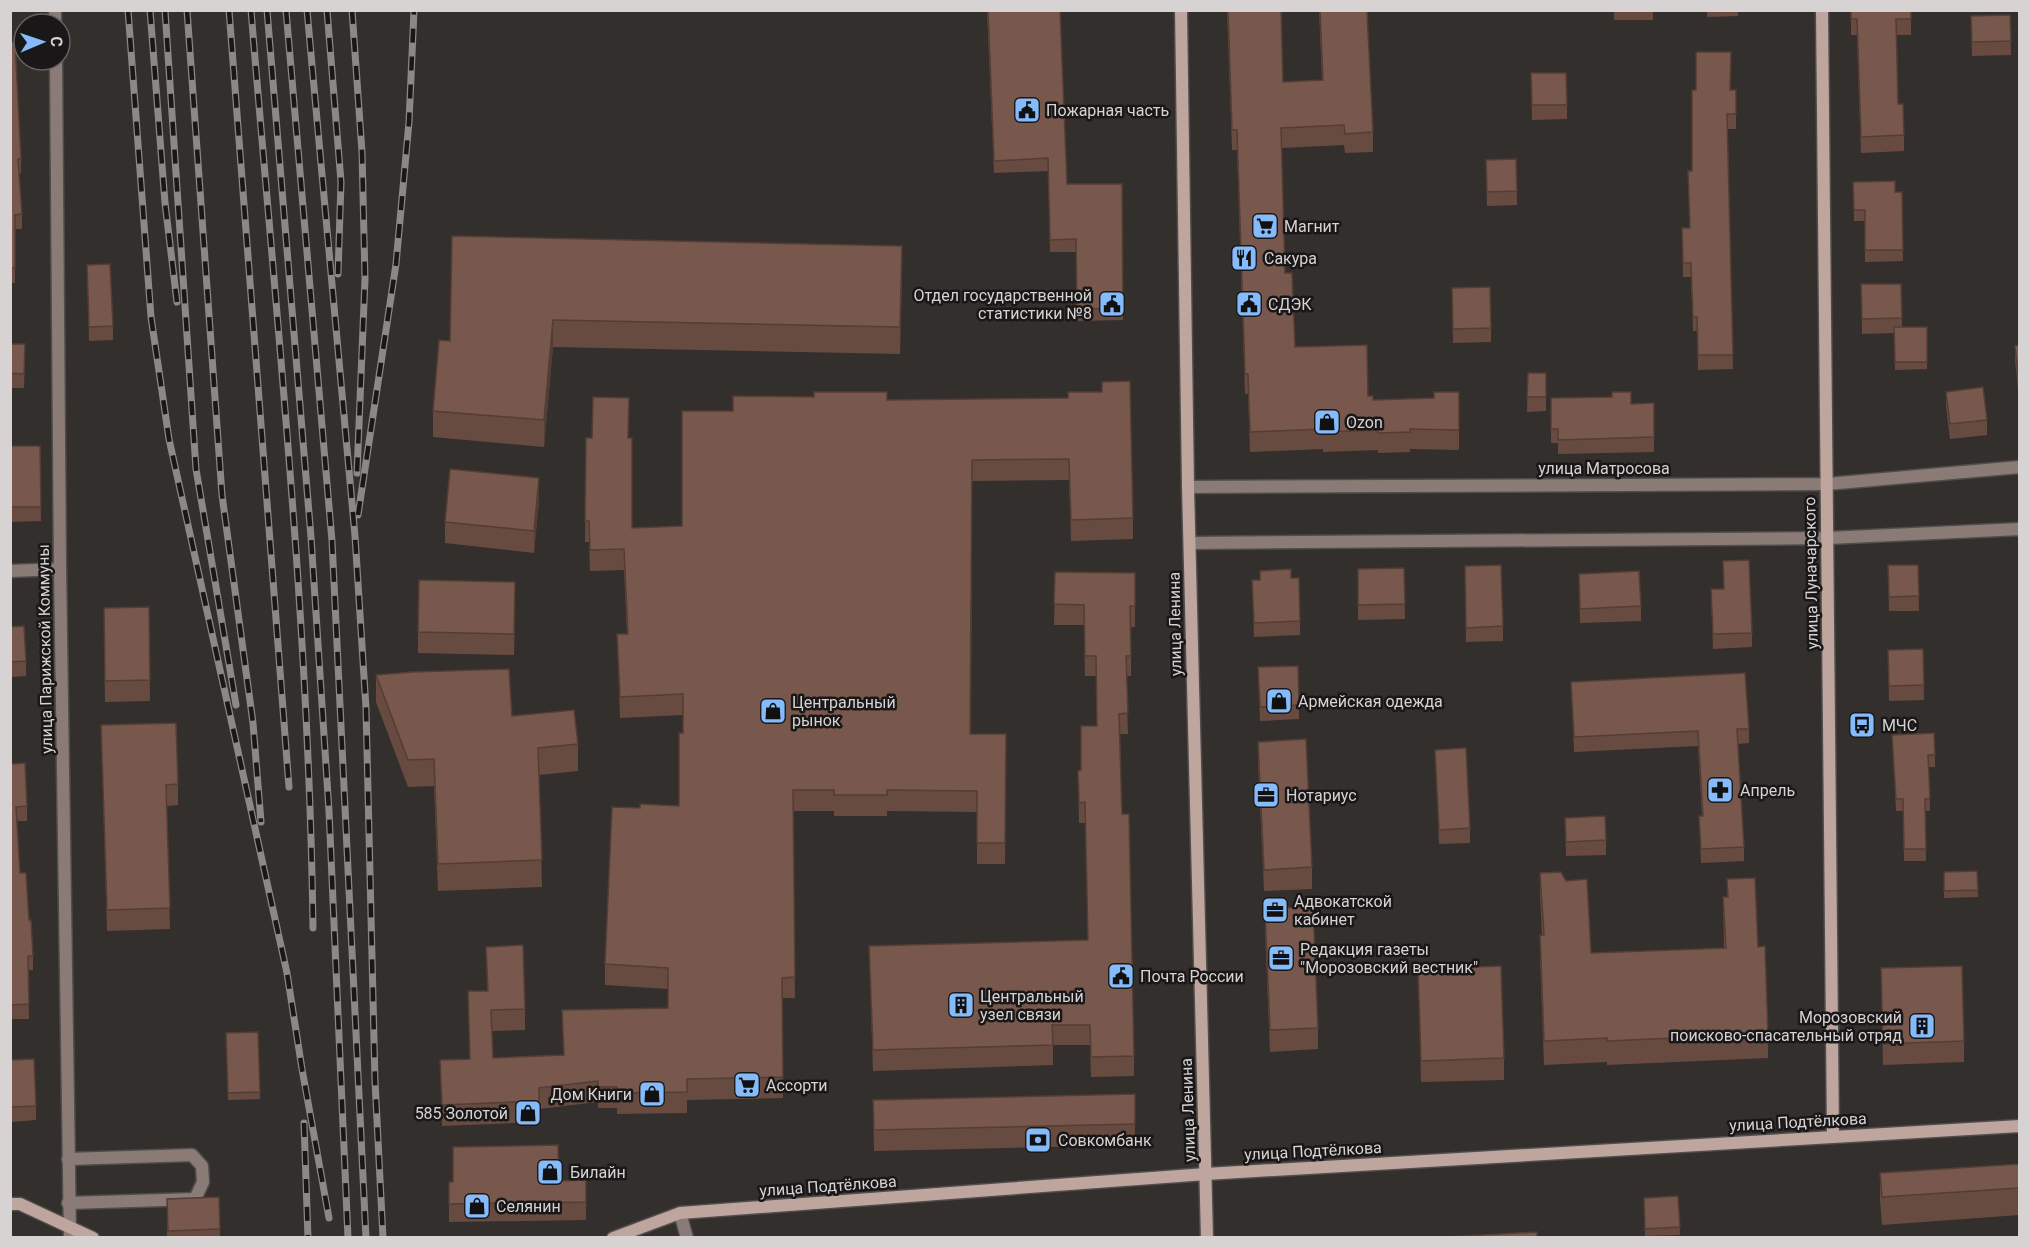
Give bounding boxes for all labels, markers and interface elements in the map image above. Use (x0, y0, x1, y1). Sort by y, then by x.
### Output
north arrow (12, 12, 72, 72)
text: С (47, 36, 66, 47)
public building icon: Пожарная часть (1012, 95, 1042, 125)
place label: Пожарная часть (1046, 101, 1169, 120)
supermarket icon: Магнит (1250, 211, 1280, 241)
place label: Магнит (1284, 217, 1340, 236)
restaurant icon: Сакура (1229, 243, 1259, 273)
place label: Сакура (1264, 249, 1317, 268)
place label: Отдел государственной статистики №8 (914, 286, 1092, 323)
public building icon: Отдел государственной статистики №8 (1097, 289, 1127, 319)
public building icon: СДЭК (1234, 289, 1264, 319)
place label: СДЭК (1268, 295, 1312, 314)
shop icon: Ozon (1312, 407, 1342, 437)
place label: Ozon (1346, 413, 1383, 432)
street label: улица Матросова (1538, 459, 1670, 478)
street label: улица Луначарского (1800, 496, 1822, 650)
street label: улица Парижской Коммуны (34, 544, 56, 754)
street label: улица Ленина (1165, 572, 1185, 676)
shop icon: Армейская одежда (1264, 686, 1294, 716)
place label: Армейская одежда (1298, 692, 1443, 711)
place label: Центральный рынок (792, 693, 896, 730)
shop icon: Центральный рынок (758, 696, 788, 726)
bus stop icon: МЧС (1847, 710, 1877, 740)
place label: МЧС (1882, 716, 1917, 735)
pharmacy icon: Апрель (1705, 775, 1735, 805)
office icon: Нотариус (1251, 780, 1281, 810)
place label: Апрель (1740, 781, 1795, 800)
place label: Нотариус (1286, 786, 1357, 805)
place label: Адвокатской кабинет (1294, 892, 1392, 929)
office icon: Адвокатской кабинет (1260, 895, 1290, 925)
place label: Редакция газеты "Морозовский вестник" (1300, 940, 1478, 977)
office icon: Редакция газеты "Морозовский вестник" (1266, 943, 1296, 973)
public building icon: Почта России (1106, 961, 1136, 991)
place label: Почта России (1140, 967, 1244, 986)
place label: Центральный узел связи (980, 987, 1084, 1024)
building icon: Центральный узел связи (946, 990, 976, 1020)
place label: Морозовский поисково-спасательный отряд (1670, 1008, 1902, 1045)
building icon: Морозовский поисково-спасательный отряд (1907, 1011, 1937, 1041)
street label: улица Ленина (1177, 1058, 1199, 1162)
supermarket icon: Ассорти (732, 1070, 762, 1100)
place label: Ассорти (766, 1076, 828, 1095)
shop icon: Дом Книги (637, 1079, 667, 1109)
place label: Дом Книги (550, 1085, 632, 1104)
shop icon: 585 Золотой (513, 1098, 543, 1128)
place label: 585 Золотой (415, 1104, 508, 1123)
street label: улица Подтёлкова (1729, 1109, 1867, 1135)
bank icon: Совкомбанк (1023, 1125, 1053, 1155)
place label: Совкомбанк (1058, 1131, 1152, 1150)
street label: улица Подтёлкова (1244, 1138, 1382, 1164)
shop icon: Билайн (535, 1157, 565, 1187)
place label: Билайн (570, 1163, 626, 1182)
street label: улица Подтёлкова (759, 1172, 897, 1200)
shop icon: Селянин (462, 1191, 492, 1221)
place label: Селянин (496, 1197, 561, 1216)

